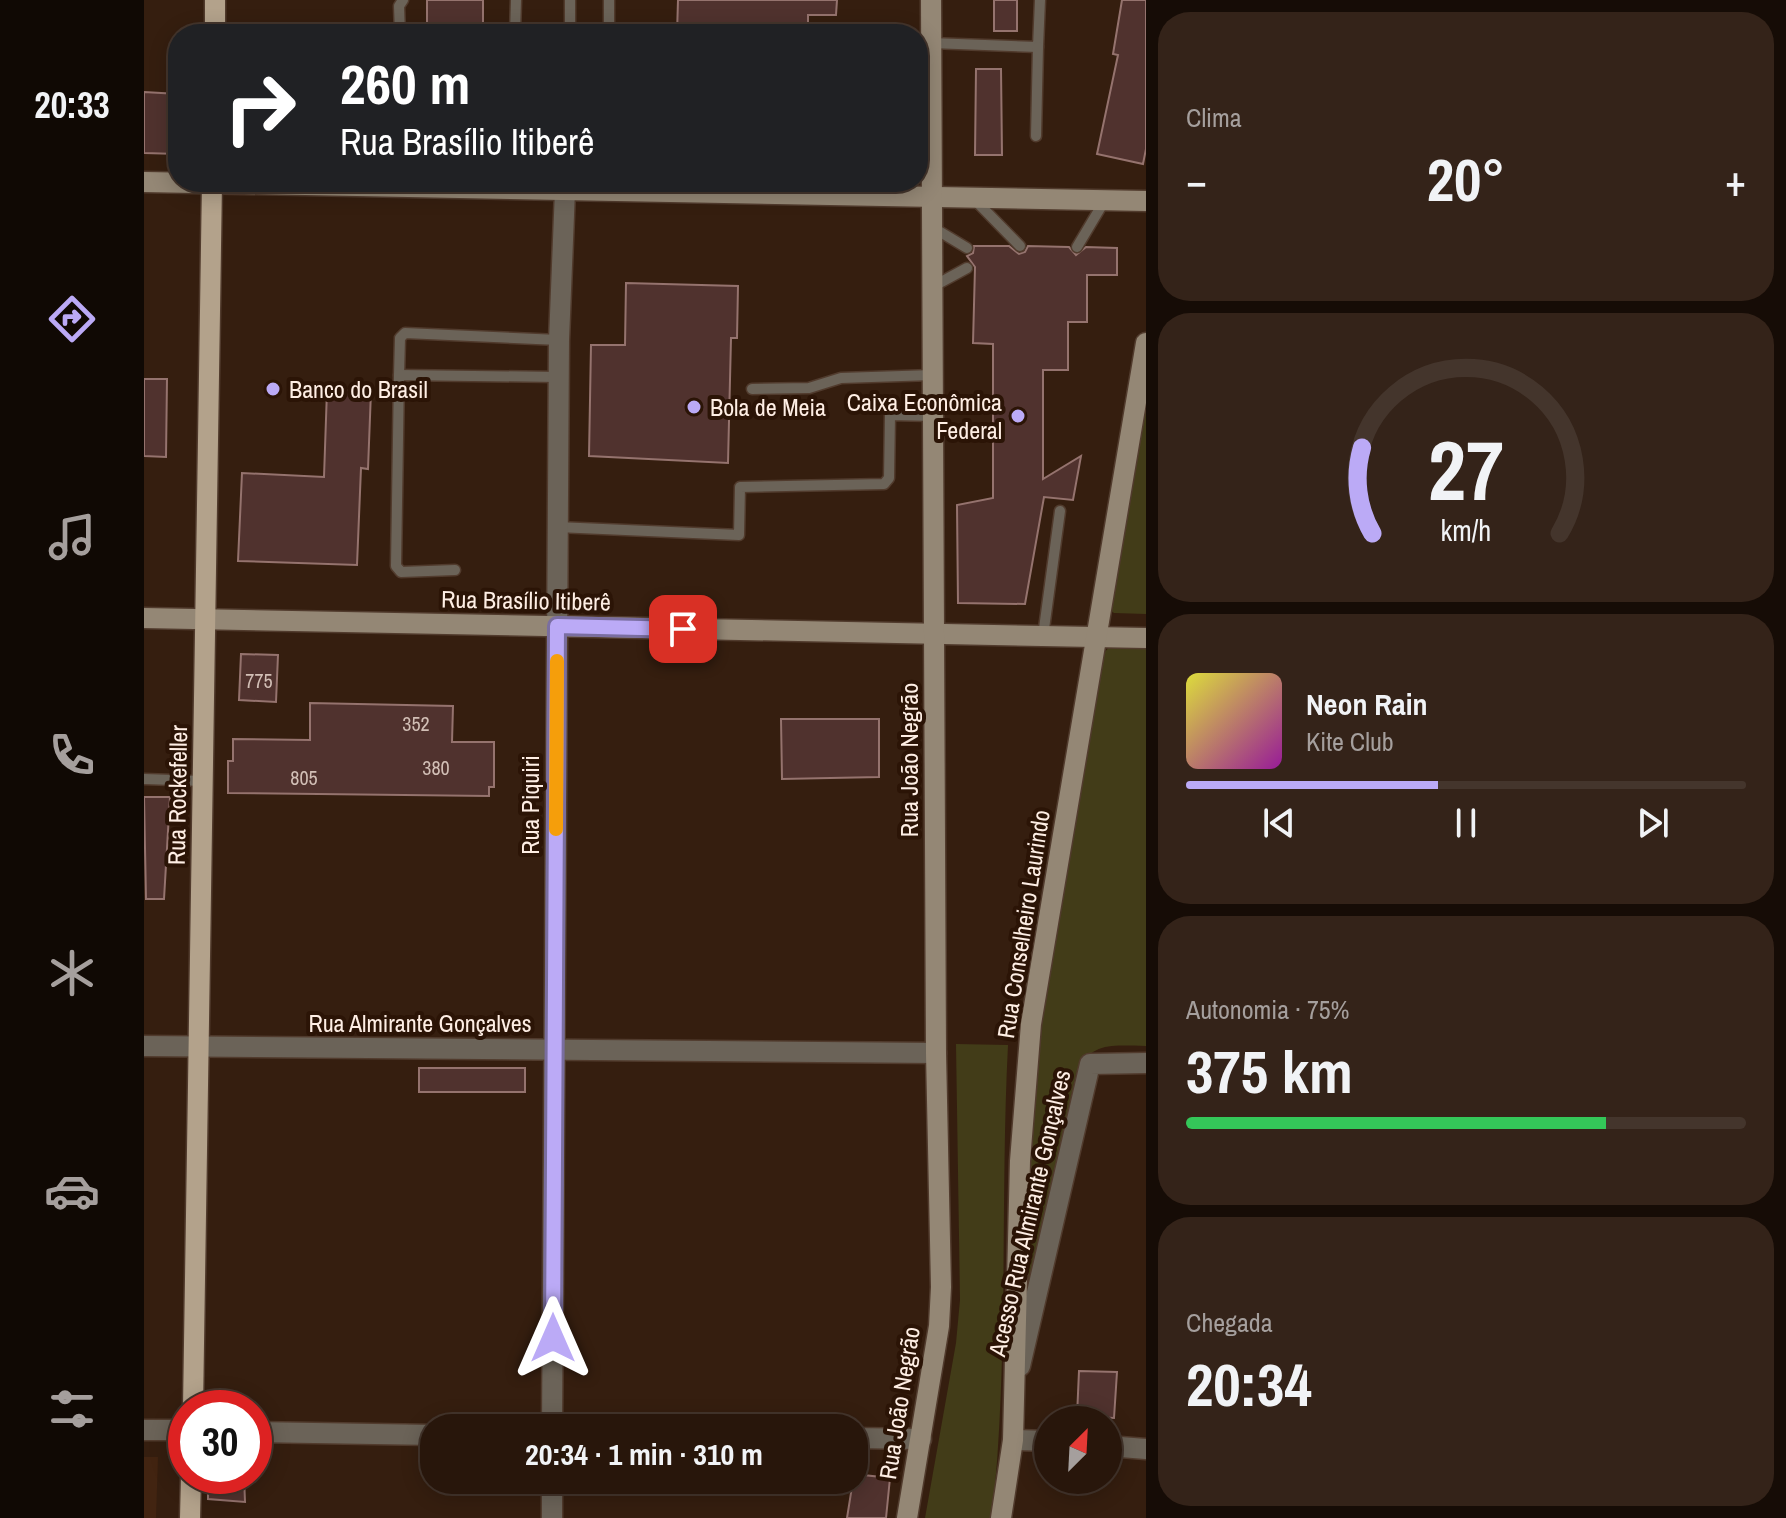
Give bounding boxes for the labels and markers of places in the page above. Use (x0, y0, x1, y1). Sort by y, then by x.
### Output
place label: Banco do Brasil (289, 373, 428, 405)
marker: Banco do Brasil (264, 380, 282, 398)
place label: Caixa Econômica Federal (847, 386, 1002, 446)
place label: Bola de Meia (710, 391, 826, 423)
marker: Bola de Meia (685, 398, 703, 416)
marker: Caixa Econômica Federal (1009, 407, 1027, 425)
pin (649, 595, 717, 663)

